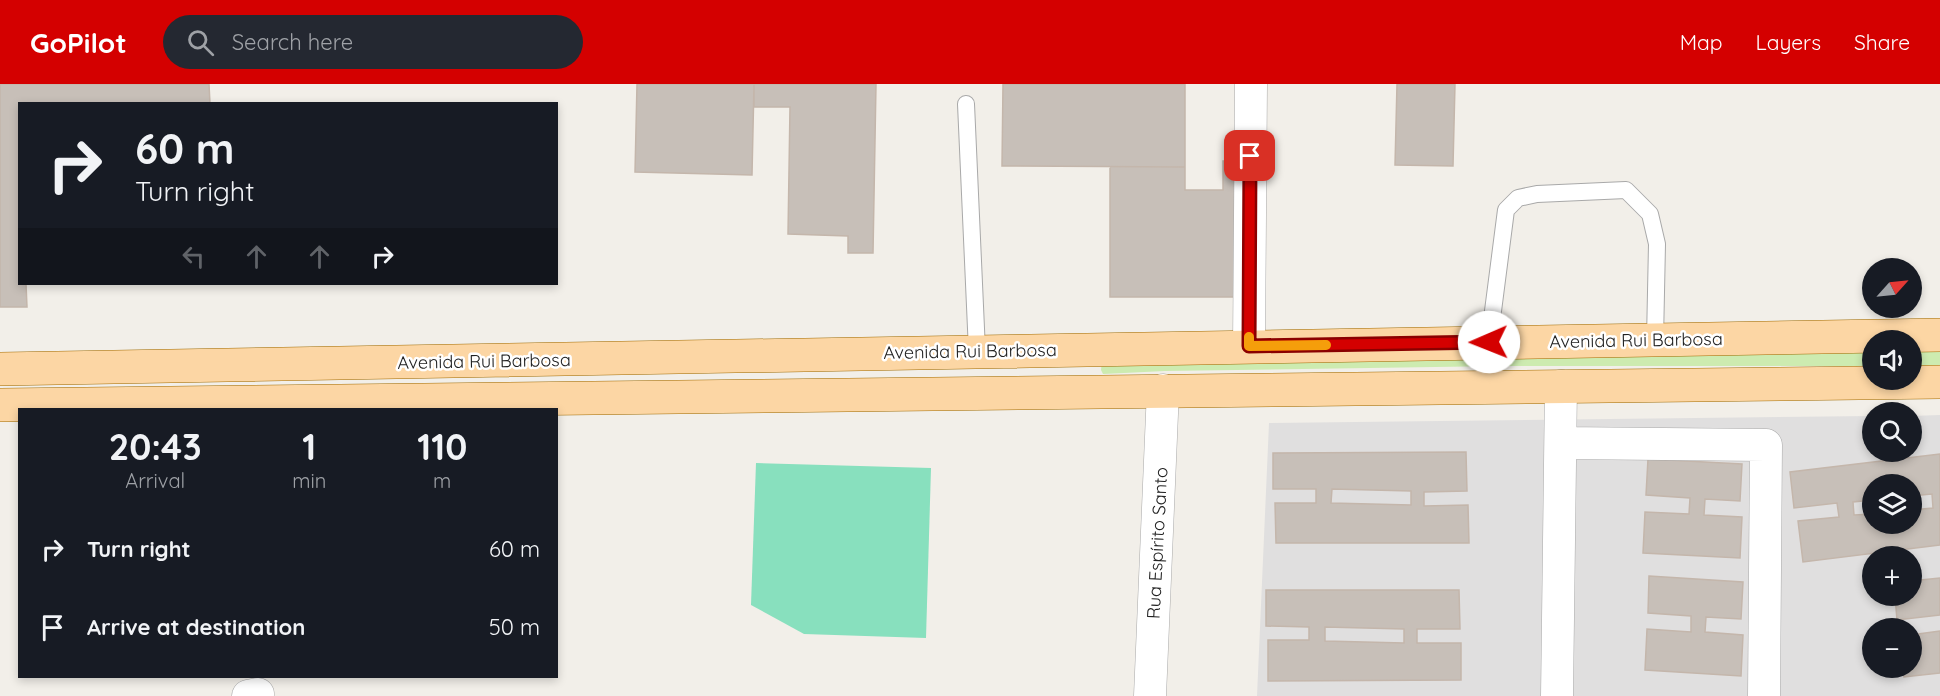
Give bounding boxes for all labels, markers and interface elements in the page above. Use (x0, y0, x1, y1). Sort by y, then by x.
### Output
search box (163, 15, 583, 69)
text: GoPilot (30, 25, 127, 60)
icon: search (184, 26, 217, 59)
text: Search here (232, 28, 353, 56)
text: Map (1680, 29, 1723, 55)
text: Layers (1756, 29, 1821, 55)
text: Share (1854, 29, 1910, 55)
text: 60 m (135, 122, 235, 175)
icon: right (36, 126, 114, 204)
pin (1224, 130, 1275, 181)
icon: arrive (1233, 139, 1266, 172)
text: Turn right (135, 174, 254, 208)
icon: left (177, 240, 210, 273)
icon: ahead (240, 240, 273, 273)
icon: ahead (303, 240, 336, 273)
icon: right (366, 240, 399, 273)
north arrow (1862, 258, 1922, 318)
map controls (1862, 258, 1922, 678)
position arrow (1457, 310, 1521, 374)
street label: Avenida Rui Barbosa (1549, 327, 1723, 353)
button: sound (1862, 330, 1922, 390)
street label: Avenida Rui Barbosa (883, 338, 1057, 364)
street label: Avenida Rui Barbosa (397, 348, 571, 374)
button: search (1862, 402, 1922, 462)
text: 20:43 (109, 424, 202, 469)
text: 1 (302, 424, 316, 469)
text: 110 (417, 424, 467, 469)
street label: Rua Espírito Santo (1142, 466, 1172, 620)
text: Arrival (125, 468, 185, 493)
text: min (292, 468, 326, 493)
text: m (433, 468, 451, 493)
button: layers (1862, 474, 1922, 534)
icon: right (36, 533, 69, 566)
text: Turn right (87, 535, 191, 563)
text: 60 m (489, 535, 540, 563)
button: + (1862, 546, 1922, 606)
icon: arrive (36, 611, 69, 644)
text: Arrive at destination (87, 613, 305, 641)
text: 50 m (489, 613, 540, 641)
button: − (1862, 618, 1922, 678)

